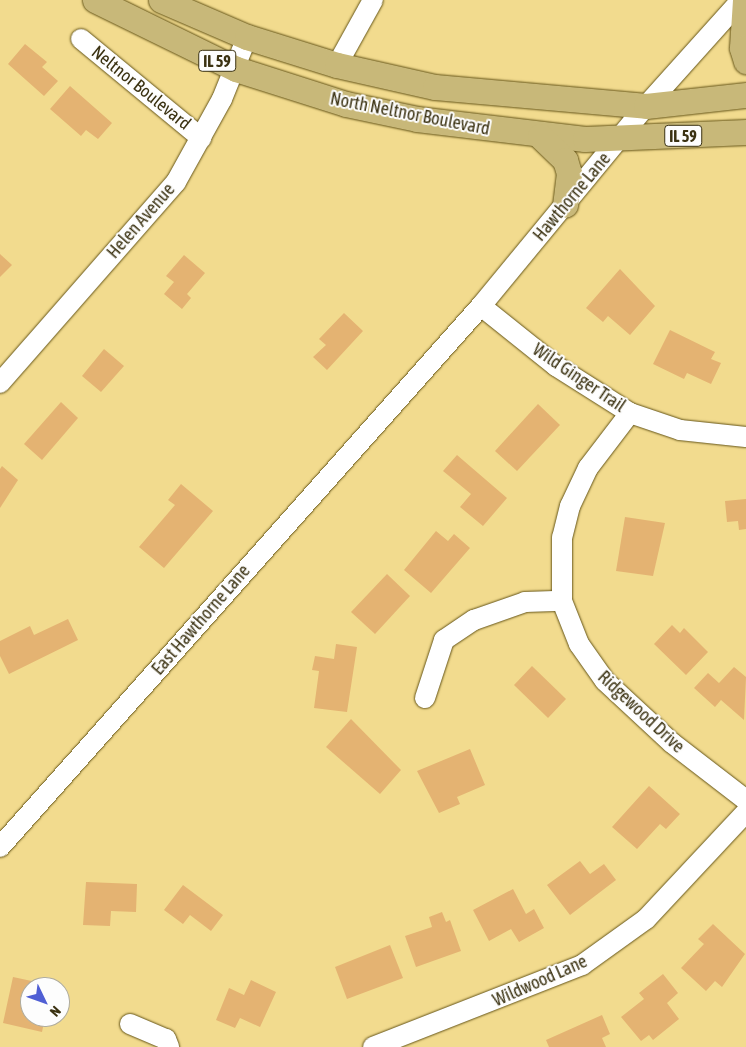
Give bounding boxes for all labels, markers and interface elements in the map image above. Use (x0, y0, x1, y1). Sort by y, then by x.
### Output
street label: Neltnor Boulevard (87, 41, 195, 135)
road number: IL 59 (197, 48, 237, 74)
street label: North Neltnor Boulevard (328, 88, 492, 140)
road number: IL 59 (663, 122, 703, 150)
street label: Hawthorne Lane (529, 148, 615, 246)
street label: Helen Avenue (103, 179, 179, 263)
street label: Wild Ginger Trail (528, 339, 630, 417)
street label: East Hawthorne Lane (147, 560, 255, 680)
street label: Ridgewood Drive (593, 666, 689, 758)
street label: Wildwood Lane (489, 951, 591, 1011)
north arrow (20, 977, 70, 1027)
text: N (47, 1003, 64, 1020)

